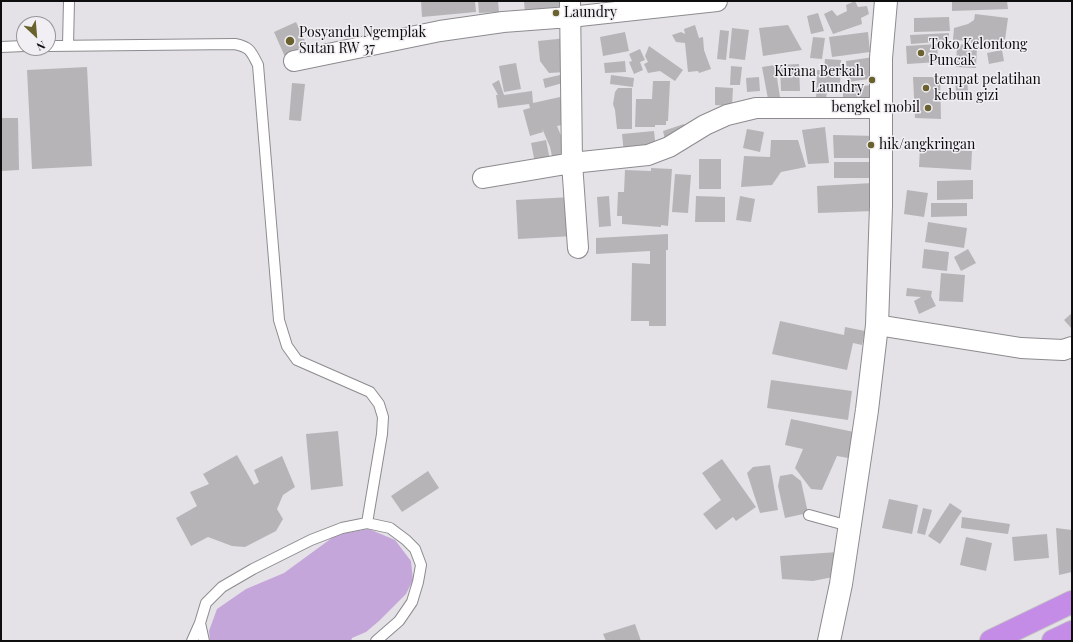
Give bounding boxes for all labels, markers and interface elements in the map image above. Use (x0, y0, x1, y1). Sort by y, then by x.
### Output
place label: Laundry (564, 5, 617, 21)
marker: Laundry (551, 8, 561, 18)
north arrow (16, 16, 56, 56)
place label: Posyandu Ngemplak Sutan RW 37 (299, 25, 426, 58)
marker: Posyandu Ngemplak Sutan RW 37 (284, 35, 296, 47)
place label: Toko Kelontong Puncak (929, 37, 1027, 70)
text: N (34, 38, 48, 55)
marker: Toko Kelontong Puncak (916, 48, 926, 58)
place label: Kirana Berkah Laundry (774, 64, 864, 96)
place label: tempat pelatihan kebun gizi (934, 72, 1041, 104)
marker: Kirana Berkah Laundry (867, 75, 877, 85)
marker: tempat pelatihan kebun gizi (921, 83, 931, 93)
place label: bengkel mobil (831, 100, 920, 116)
marker: bengkel mobil (923, 103, 933, 113)
place label: hik/angkringan (879, 137, 975, 153)
marker: hik/angkringan (866, 140, 876, 150)

